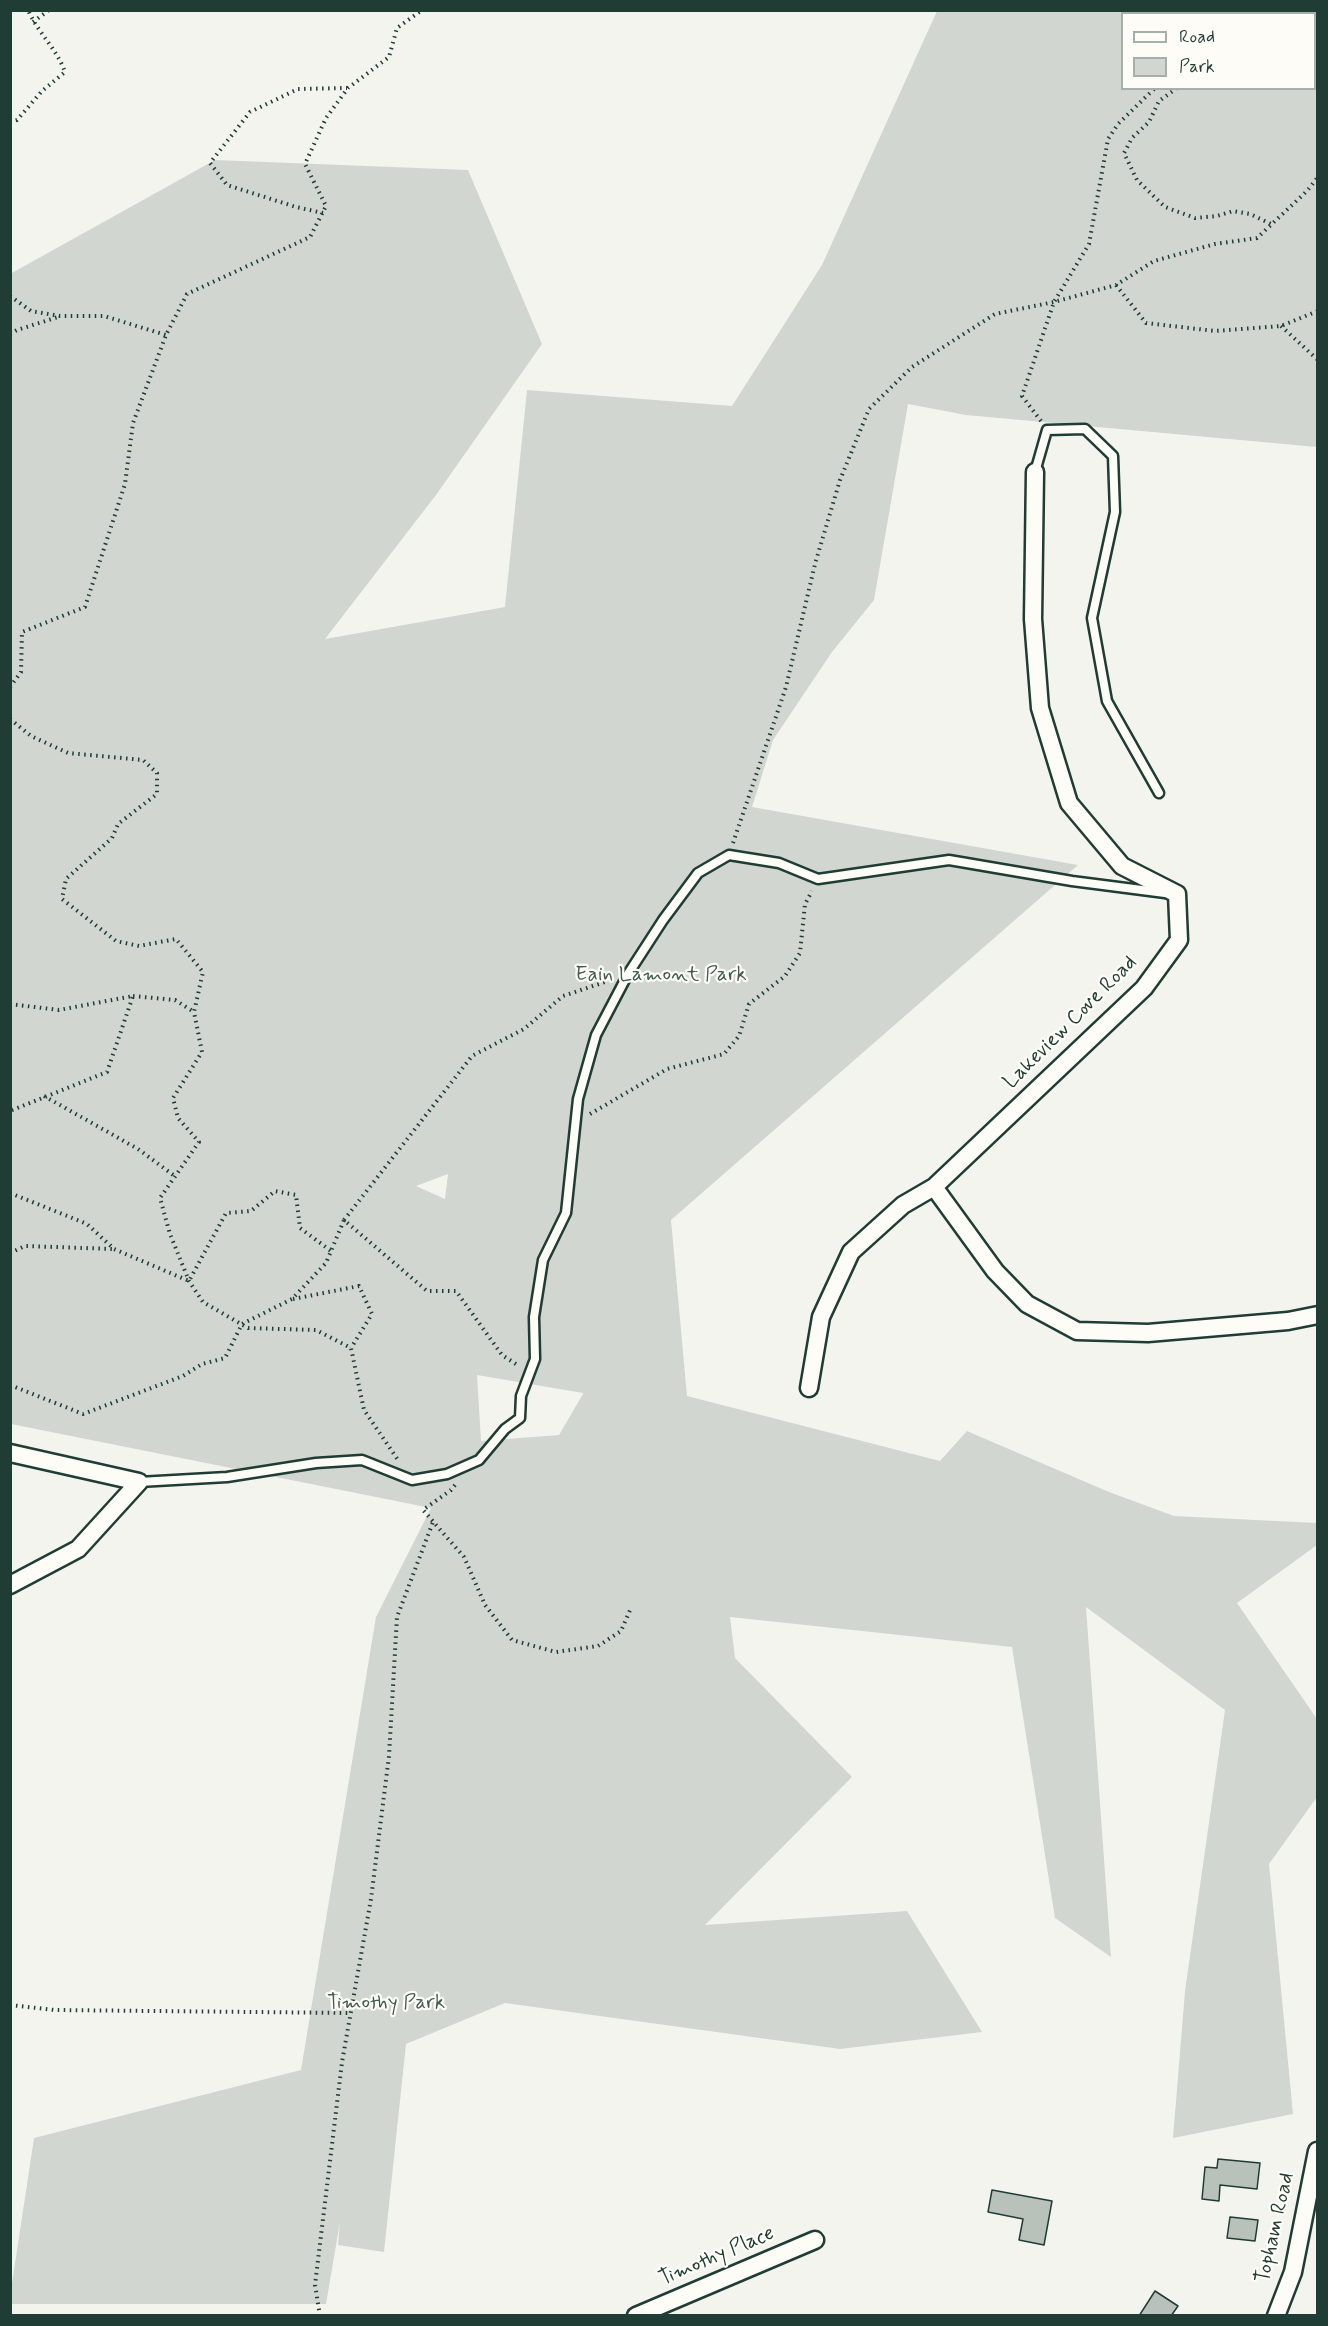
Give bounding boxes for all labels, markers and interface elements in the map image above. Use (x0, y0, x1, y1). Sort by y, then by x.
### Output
legend (1121, 12, 1316, 90)
text: Road (1179, 25, 1215, 49)
text: Park (1179, 55, 1215, 79)
street label: Lakeview Cove Road (999, 951, 1143, 1095)
park label: Eain Lamont Park (575, 963, 747, 989)
park label: Timothy Park (327, 1991, 445, 2017)
street label: Topham Road (1251, 2170, 1301, 2286)
street label: Timothy Place (656, 2221, 778, 2293)

